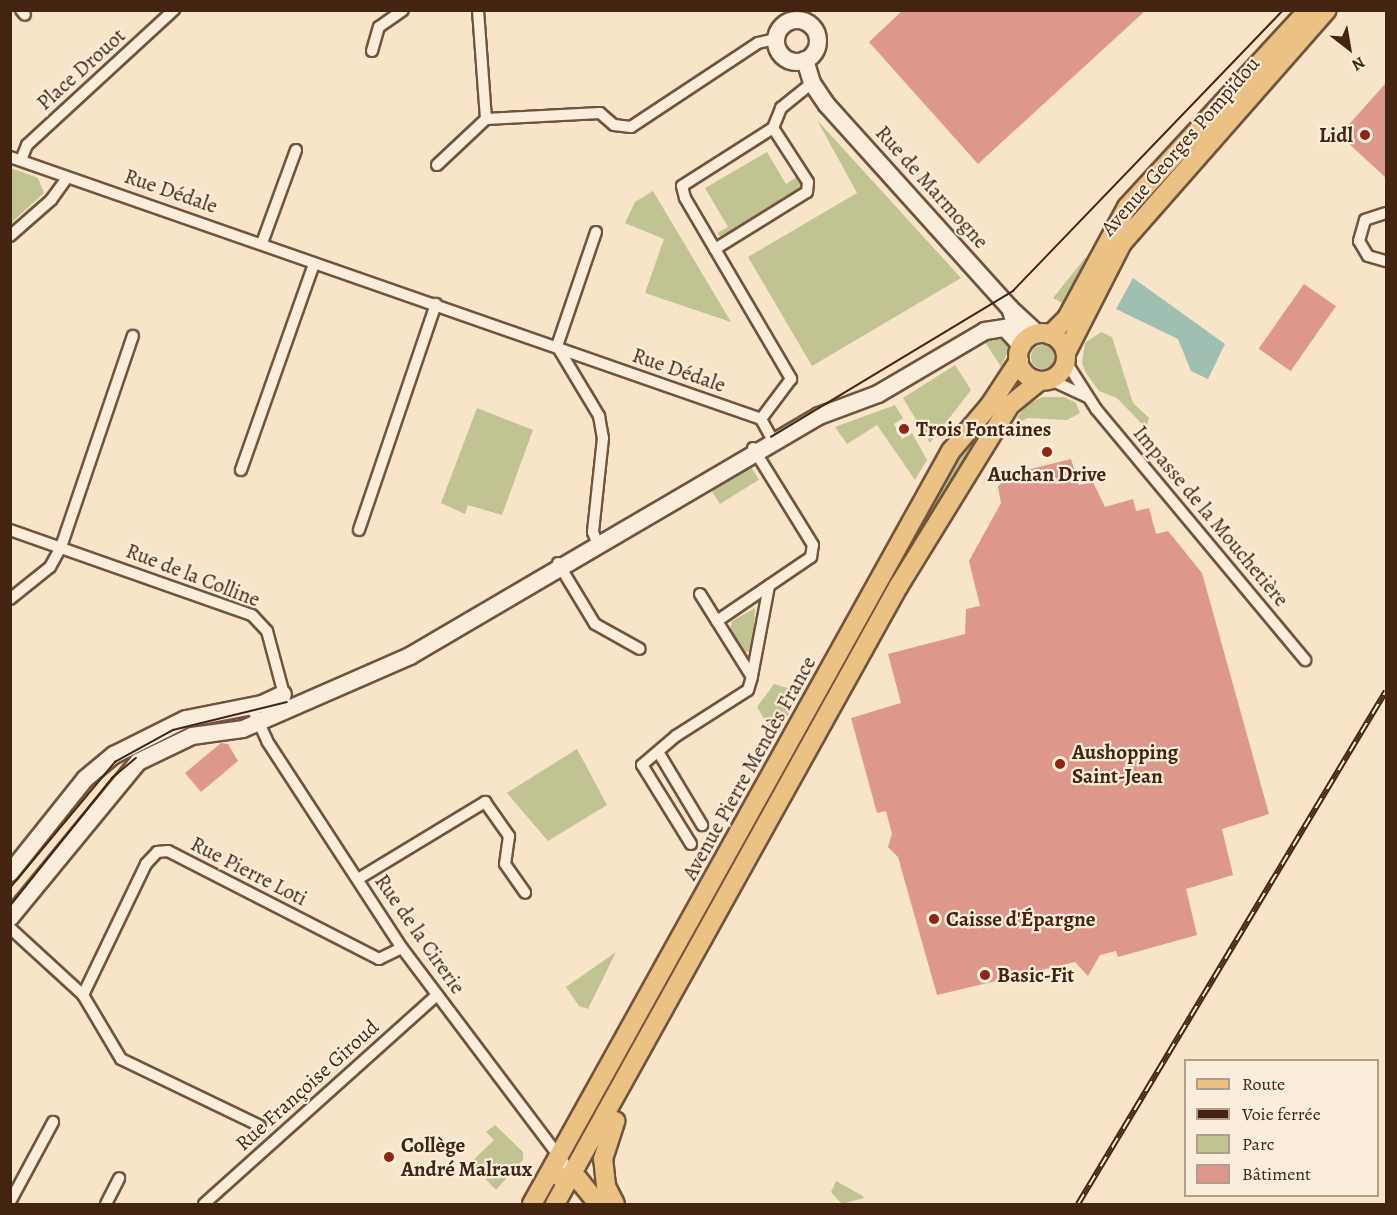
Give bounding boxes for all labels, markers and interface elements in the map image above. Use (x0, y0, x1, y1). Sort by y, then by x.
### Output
north arrow (1319, 18, 1379, 78)
street label: Place Drouot (32, 23, 130, 115)
street label: Avenue Georges Pompidou (1095, 51, 1265, 241)
text: N (1348, 51, 1369, 76)
street label: Rue de Marmogne (870, 120, 994, 254)
place label: Lidl (1319, 122, 1353, 148)
marker: Lidl (1358, 128, 1372, 142)
street label: Rue Dédale (121, 163, 221, 219)
street label: Rue Dédale (629, 342, 729, 398)
place label: Trois Fontaines (916, 416, 1051, 442)
street label: Impasse de la Mouchetière (1128, 420, 1294, 612)
marker: Trois Fontaines (897, 422, 911, 436)
marker: Auchan Drive (1040, 445, 1054, 459)
place label: Auchan Drive (988, 461, 1106, 487)
street label: Rue de la Colline (123, 538, 263, 612)
street label: Avenue Pierre Mendès France (677, 652, 821, 884)
place label: Aushopping Saint-Jean (1072, 739, 1178, 789)
marker: Aushopping Saint-Jean (1053, 757, 1067, 771)
street label: Rue Pierre Loti (187, 831, 311, 911)
street label: Rue de la Cirerie (369, 869, 471, 999)
place label: Caisse d'Épargne (946, 906, 1095, 932)
marker: Caisse d'Épargne (927, 912, 941, 926)
place label: Basic-Fit (997, 962, 1074, 988)
marker: Basic-Fit (978, 968, 992, 982)
street label: Rue Françoise Giroud (230, 1014, 384, 1156)
legend (1184, 1059, 1379, 1197)
text: Route (1242, 1072, 1285, 1096)
text: Voie ferrée (1242, 1102, 1321, 1126)
place label: Collège André Malraux (401, 1132, 532, 1182)
text: Parc (1242, 1132, 1274, 1156)
marker: Collège André Malraux (382, 1150, 396, 1164)
text: Bâtiment (1242, 1162, 1311, 1186)

